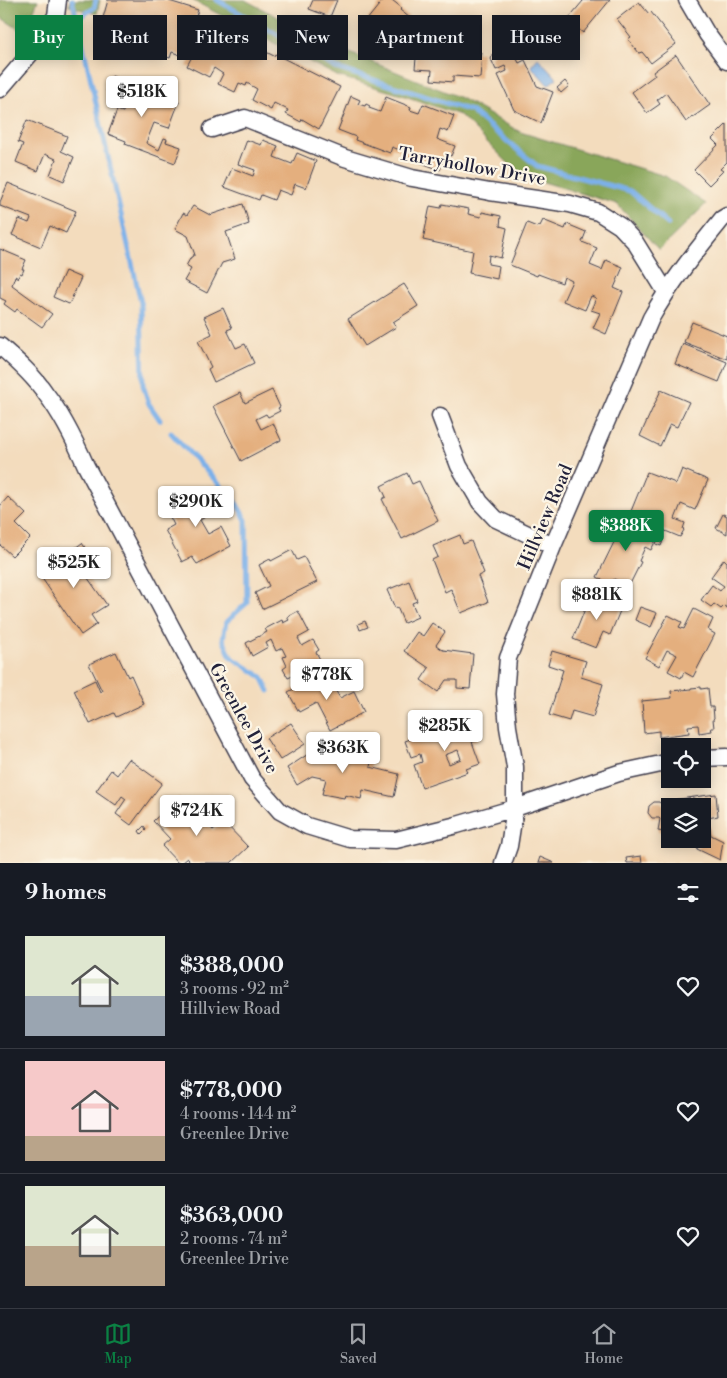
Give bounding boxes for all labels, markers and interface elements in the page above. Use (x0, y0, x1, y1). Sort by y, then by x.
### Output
chip: Buy (15, 15, 83, 60)
chip: Rent (93, 15, 167, 60)
chip: Filters (177, 15, 267, 60)
chip: New (277, 15, 348, 60)
chip: Apartment (358, 15, 482, 60)
chip: House (492, 15, 580, 60)
pin: $518K (107, 76, 177, 118)
text: $518K (117, 82, 167, 102)
street label: Tarryhollow Drive (396, 142, 547, 191)
street label: Hillview Road (513, 460, 578, 574)
pin: $290K (161, 486, 231, 528)
text: $290K (169, 492, 223, 512)
pin: $388K (591, 510, 661, 552)
text: $388K (600, 516, 652, 536)
pin: $525K (39, 546, 109, 589)
text: $525K (48, 553, 100, 573)
pin: $881K (562, 578, 632, 621)
text: $881K (572, 585, 622, 605)
pin: $778K (292, 658, 362, 701)
street label: Greenlee Drive (204, 659, 283, 778)
text: $778K (301, 665, 353, 685)
pin: $285K (410, 710, 480, 752)
text: $285K (419, 716, 471, 736)
pin: $363K (308, 732, 378, 774)
text: $363K (317, 738, 369, 758)
map controls (661, 738, 711, 848)
button: locate (661, 738, 711, 788)
pin: $724K (162, 794, 232, 837)
button: layers (661, 798, 711, 848)
text: $724K (171, 801, 223, 821)
icon: filters (674, 879, 702, 907)
text: 9 homes (25, 880, 106, 906)
text: $388,000 (180, 953, 284, 979)
icon: home (65, 956, 125, 1016)
icon: heart (674, 972, 702, 1000)
text: 3 rooms · 92 m² (180, 979, 289, 999)
text: Hillview Road (180, 999, 280, 1019)
text: $778,000 (180, 1078, 282, 1104)
icon: home (65, 1081, 125, 1141)
icon: heart (674, 1097, 702, 1125)
text: 4 rooms · 144 m² (180, 1104, 296, 1124)
text: Greenlee Drive (180, 1124, 289, 1144)
text: $363,000 (180, 1203, 283, 1229)
icon: home (65, 1206, 125, 1266)
icon: heart (674, 1222, 702, 1250)
text: 2 rooms · 74 m² (180, 1229, 287, 1249)
text: Greenlee Drive (180, 1249, 289, 1269)
tab: Map (104, 1320, 132, 1368)
tab: Saved (340, 1320, 377, 1368)
tab: Home (585, 1320, 623, 1368)

